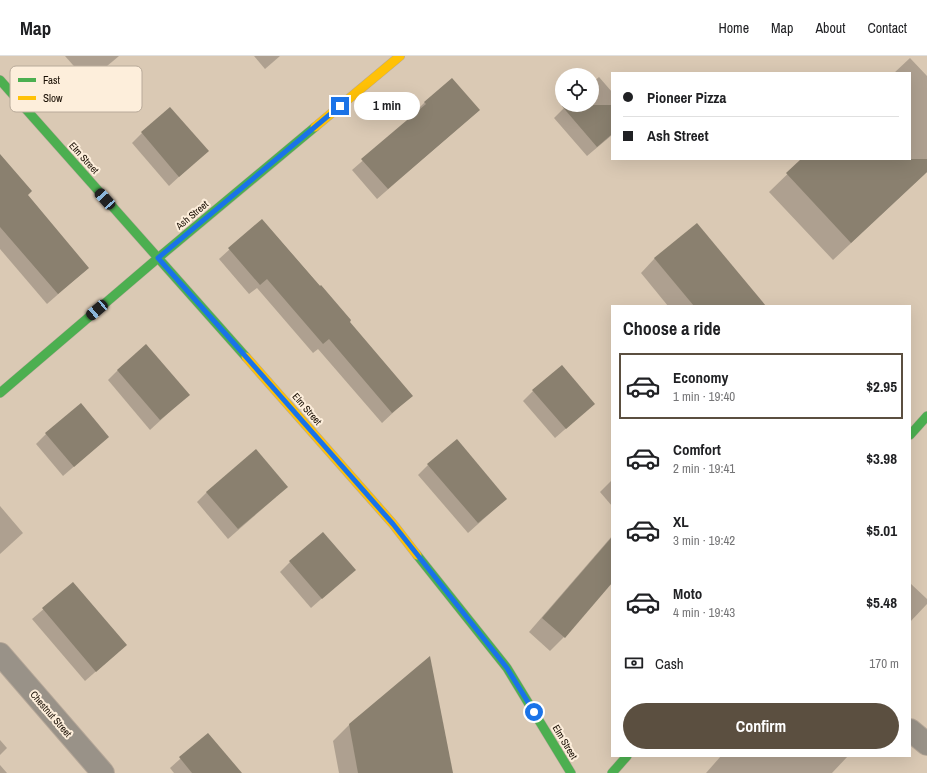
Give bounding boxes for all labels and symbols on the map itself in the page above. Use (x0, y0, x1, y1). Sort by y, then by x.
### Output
legend (10, 66, 142, 112)
text: Fast (43, 73, 61, 87)
text: Slow (43, 91, 63, 105)
callout: 1 min (354, 92, 420, 120)
route end (331, 97, 349, 115)
street label: Elm Street (66, 139, 102, 177)
car (93, 186, 117, 212)
street label: Ash Street (172, 197, 211, 233)
car (84, 298, 110, 322)
street label: Elm Street (290, 390, 325, 428)
street label: Chestnut Street (27, 688, 75, 740)
route start (525, 703, 543, 721)
street label: Elm Street (550, 722, 581, 762)

